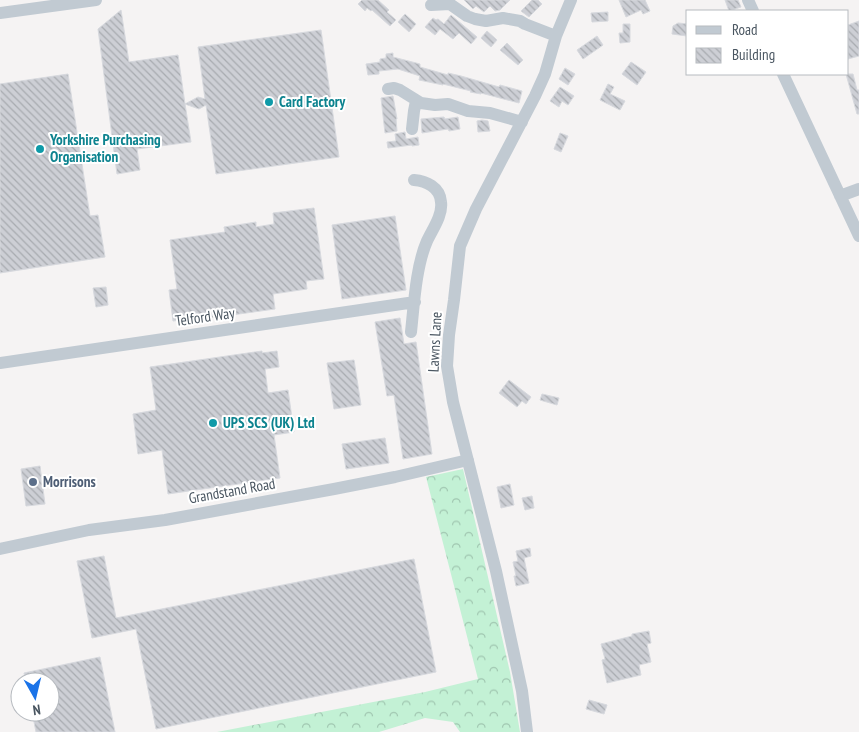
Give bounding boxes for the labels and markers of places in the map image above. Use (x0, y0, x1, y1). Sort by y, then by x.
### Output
place label: Card Factory (279, 92, 346, 111)
marker: Card Factory (263, 96, 275, 108)
place label: Yorkshire Purchasing Organisation (49, 130, 161, 166)
marker: Yorkshire Purchasing Organisation (34, 143, 46, 155)
place label: UPS SCS (UK) Ltd (223, 413, 315, 432)
marker: UPS SCS (UK) Ltd (207, 417, 219, 429)
place label: Morrisons (43, 472, 96, 491)
marker: Morrisons (27, 476, 39, 488)

